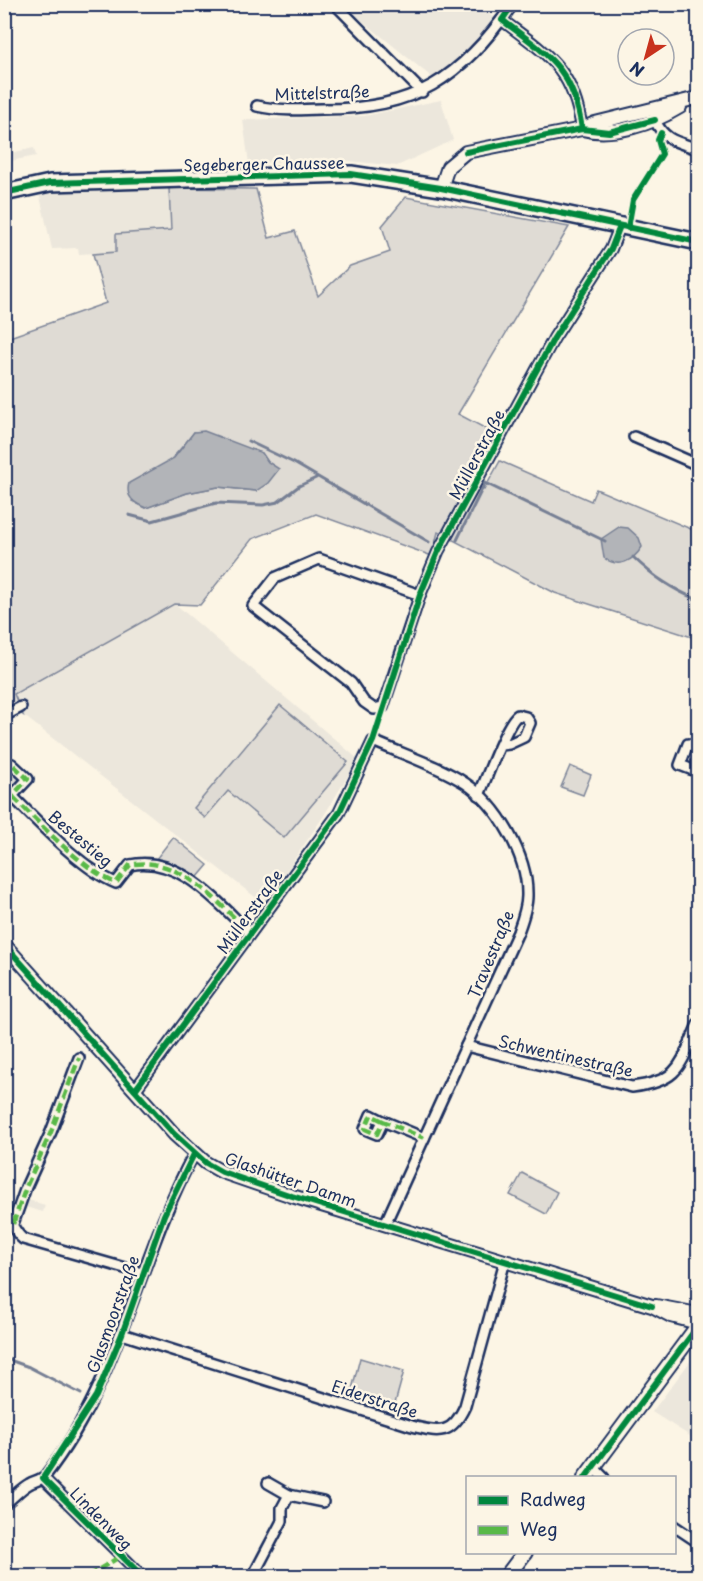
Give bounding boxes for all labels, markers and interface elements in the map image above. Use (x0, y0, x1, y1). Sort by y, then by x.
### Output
north arrow (616, 27, 676, 87)
text: N (624, 57, 649, 83)
street label: Mittelstraße (274, 78, 370, 106)
street label: Segeberger Chaussee (183, 150, 345, 176)
street label: Müllerstraße (442, 404, 510, 504)
street label: Bestestieg (44, 804, 118, 872)
street label: Müllerstraße (210, 864, 288, 958)
street label: Travestraße (461, 906, 519, 1002)
street label: Schwentinestraße (496, 1028, 636, 1082)
street label: Glashütter Damm (222, 1145, 360, 1213)
street label: Glasmoorstraße (80, 1252, 144, 1376)
street label: Eiderstraße (329, 1373, 421, 1423)
legend (466, 1476, 676, 1554)
street label: Lindenweg (65, 1481, 139, 1555)
text: Radweg (520, 1485, 586, 1512)
text: Weg (520, 1515, 558, 1542)

